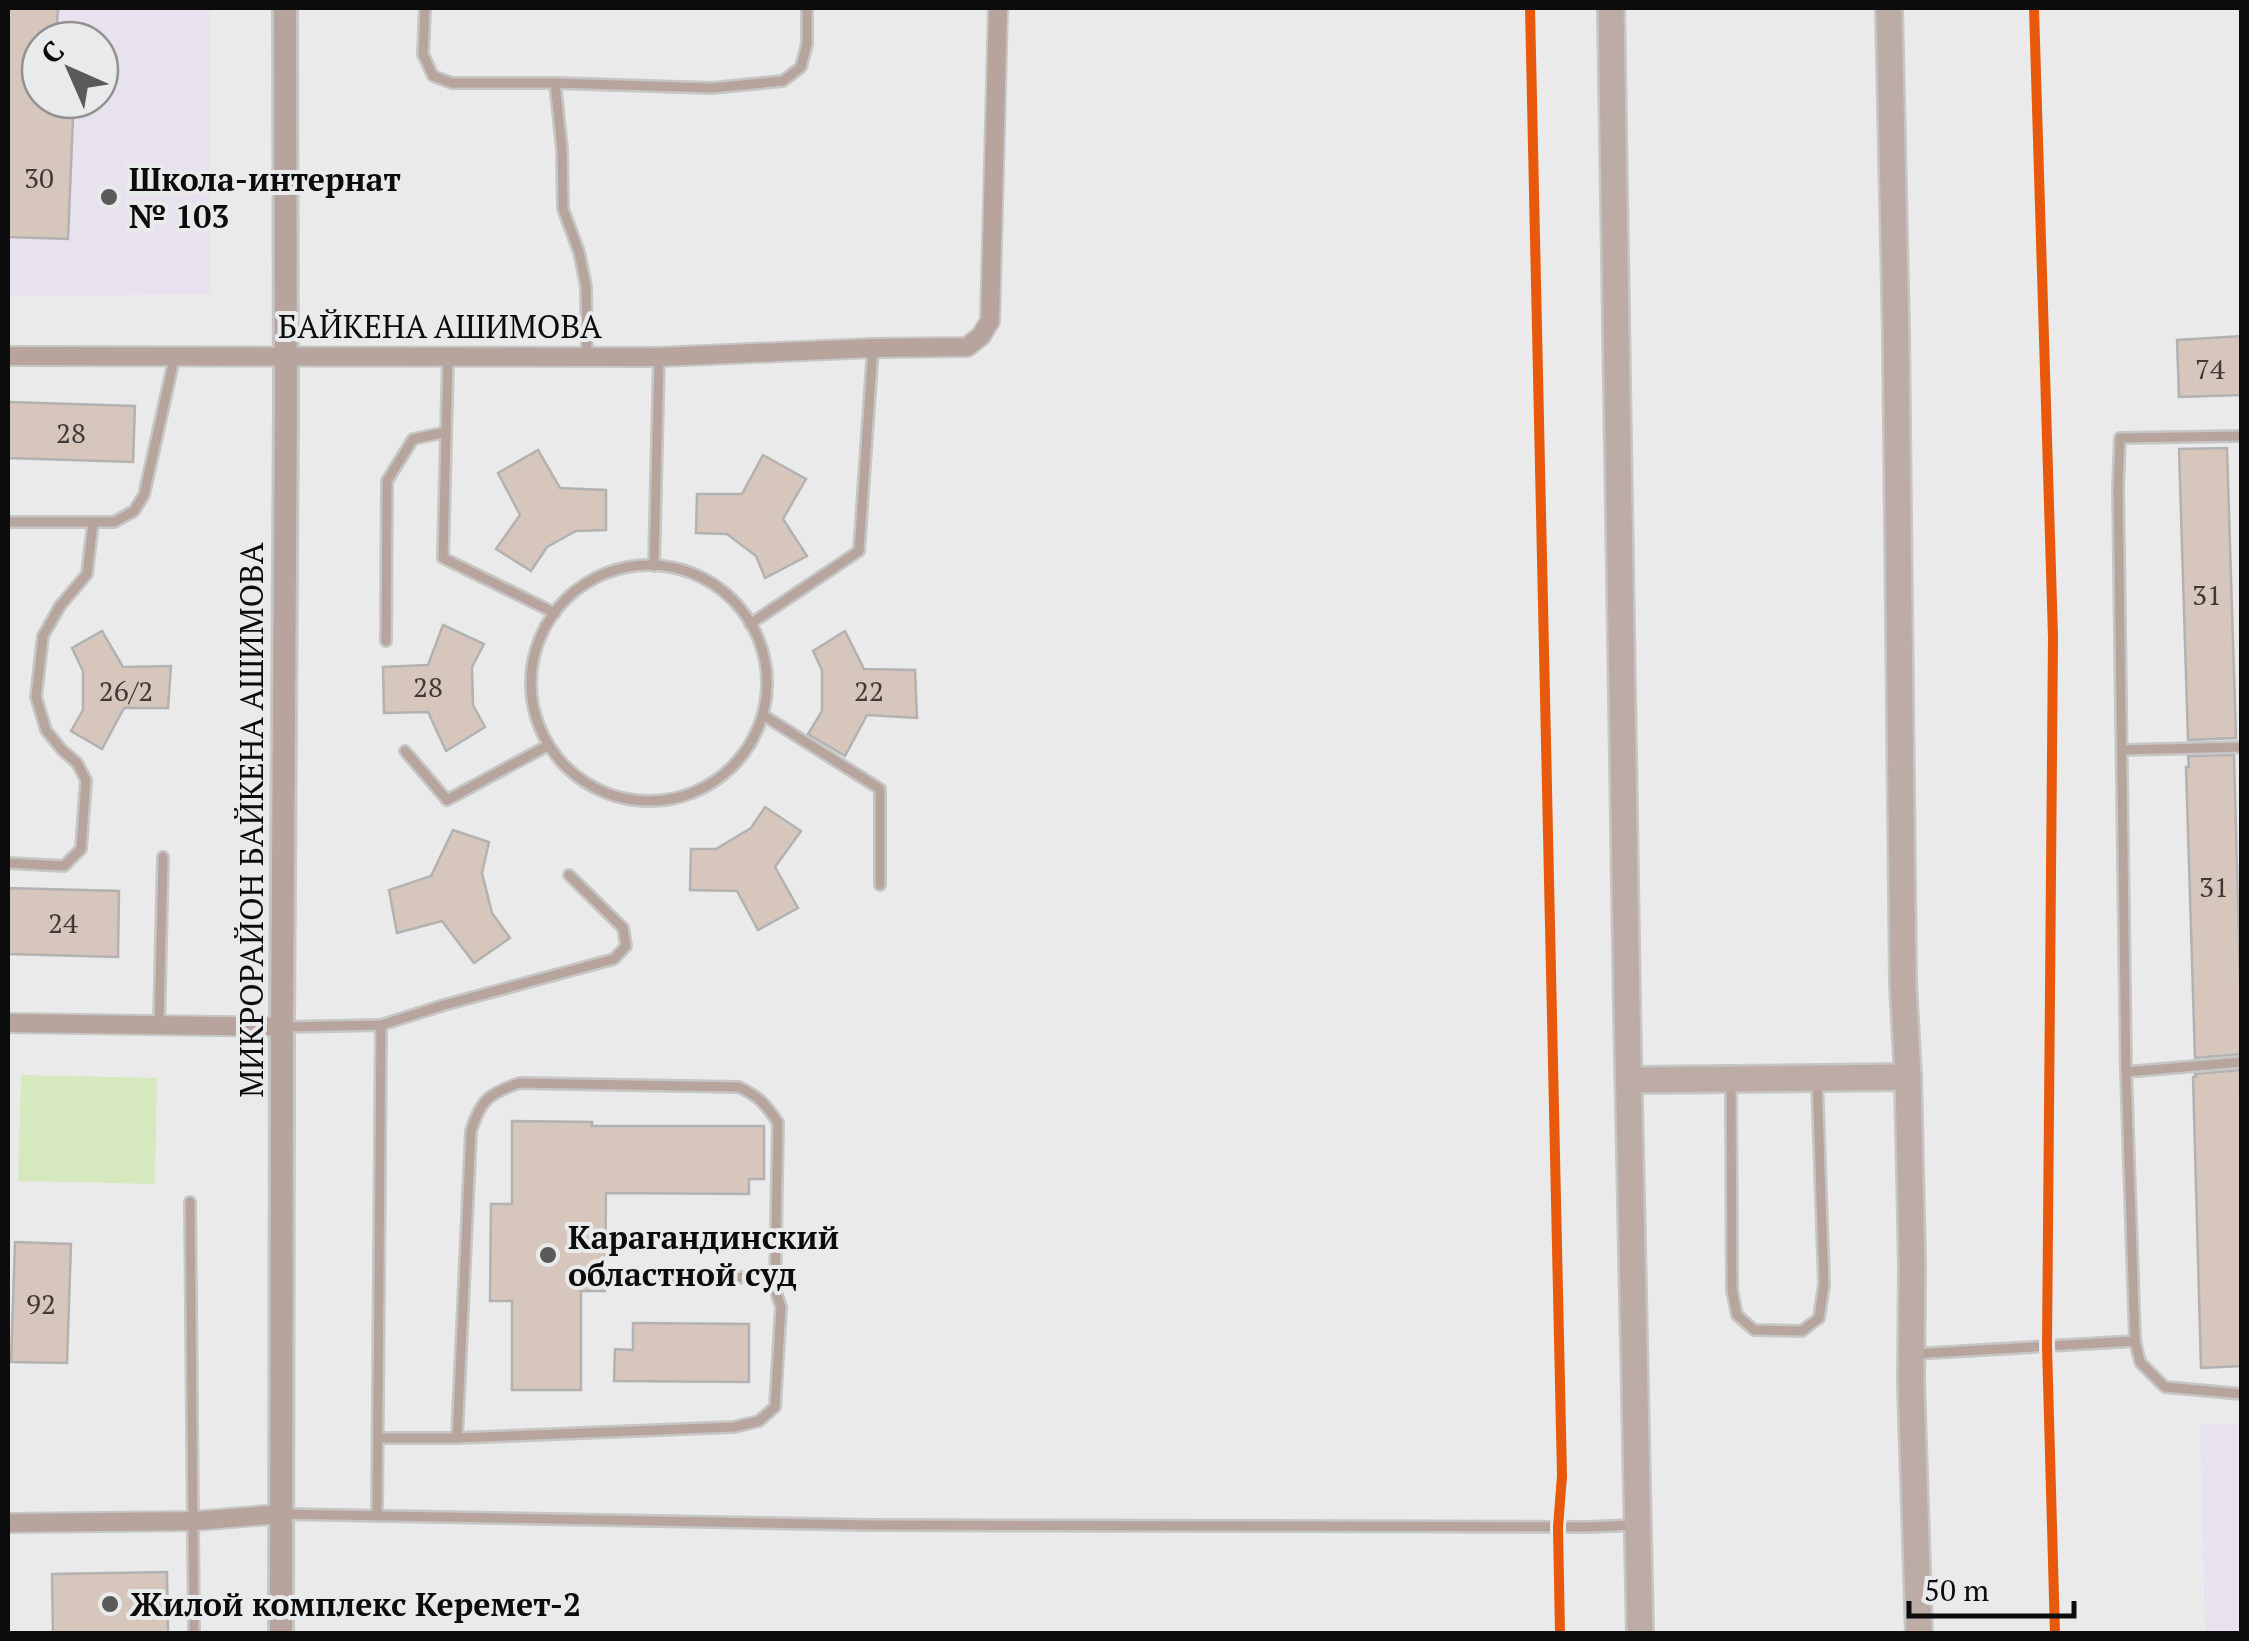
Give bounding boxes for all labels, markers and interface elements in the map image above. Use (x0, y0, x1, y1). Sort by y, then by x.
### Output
north arrow (20, 20, 120, 120)
text: С (32, 32, 72, 72)
place label: Школа-интернат № 103 (129, 158, 401, 237)
house number: 30 (24, 159, 54, 196)
marker: Школа-интернат № 103 (98, 186, 120, 208)
street label: БАЙКЕНА АШИМОВА (278, 305, 602, 347)
house number: 74 (2195, 350, 2225, 387)
house number: 28 (56, 414, 86, 451)
street label: МИКРОРАЙОН БАЙКЕНА АШИМОВА (230, 542, 272, 1098)
house number: 31 (2192, 576, 2222, 613)
house number: 28 (413, 668, 443, 705)
house number: 26/2 (99, 672, 153, 709)
house number: 22 (854, 672, 884, 709)
house number: 31 (2199, 868, 2229, 905)
house number: 24 (48, 904, 78, 941)
place label: Карагандинский областной суд (568, 1216, 839, 1295)
marker: Карагандинский областной суд (537, 1244, 559, 1266)
house number: 92 (26, 1285, 56, 1322)
scale bar (1909, 1556, 2074, 1618)
text: 50 m (1924, 1570, 1989, 1610)
place label: Жилой комплекс Керемет-2 (130, 1583, 581, 1625)
marker: Жилой комплекс Керемет-2 (99, 1593, 121, 1615)

